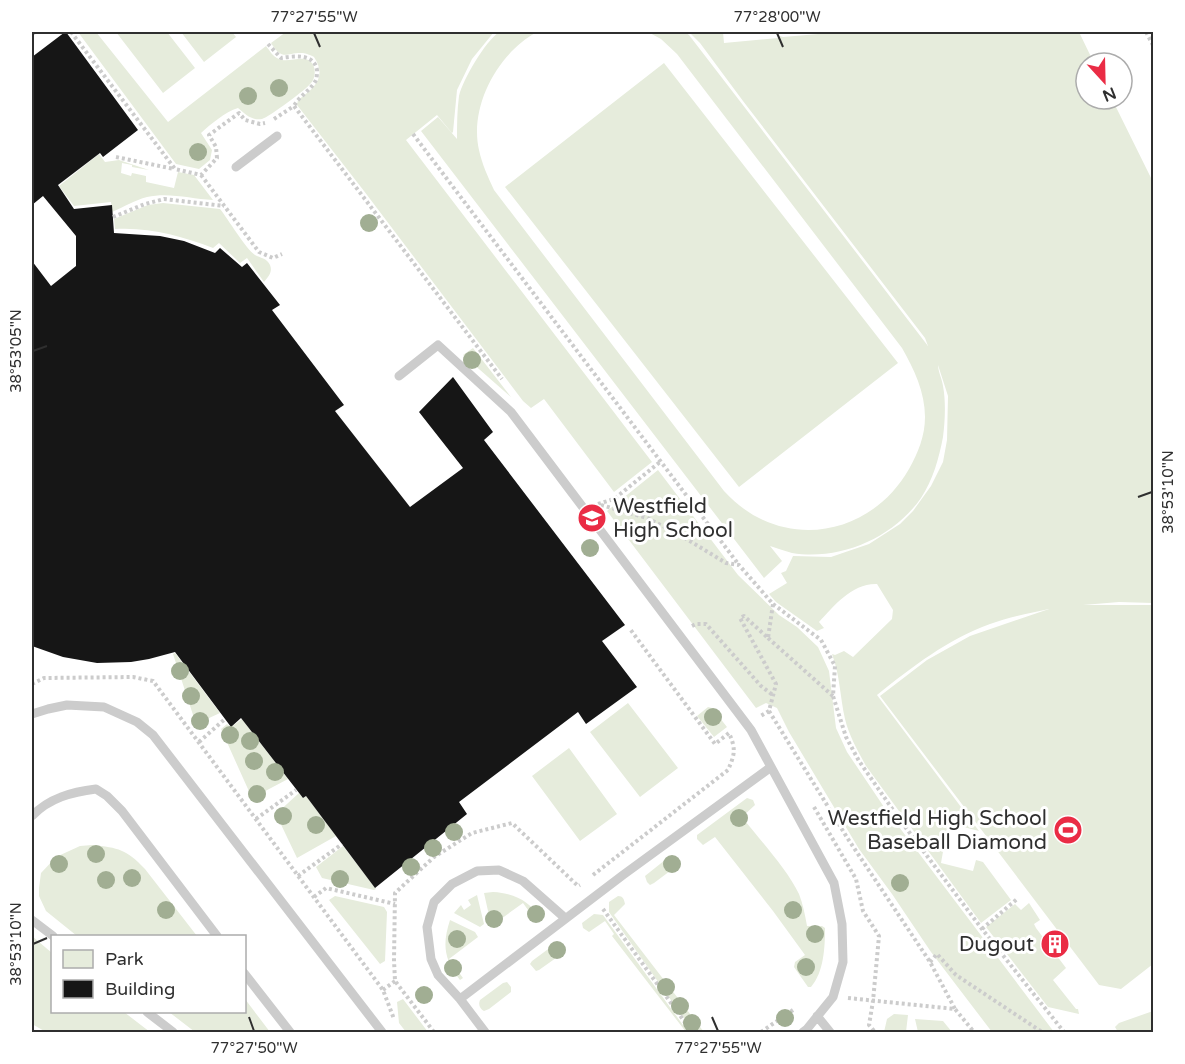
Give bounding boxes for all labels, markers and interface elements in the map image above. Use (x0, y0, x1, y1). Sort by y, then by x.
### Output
text: 77°27'55"W (270, 8, 358, 26)
text: 77°28'00"W (733, 8, 821, 26)
north arrow (1074, 51, 1134, 111)
text: N (1100, 82, 1119, 106)
text: 38°53'05"N (7, 309, 25, 393)
text: 38°53'10"N (1159, 450, 1177, 534)
place label: Westfield High School (613, 494, 733, 543)
school or university icon: Westfield High School (576, 502, 608, 534)
place label: Westfield High School Baseball Diamond (828, 806, 1047, 855)
sports icon: Westfield High School Baseball Diamond (1052, 814, 1084, 846)
text: 38°53'10"N (7, 902, 25, 986)
building icon: Dugout (1039, 928, 1071, 960)
place label: Dugout (959, 932, 1034, 957)
legend (51, 935, 246, 1013)
text: Park (105, 948, 144, 970)
text: Building (105, 978, 175, 1000)
text: 77°27'50"W (210, 1039, 298, 1057)
text: 77°27'55"W (674, 1039, 762, 1057)

